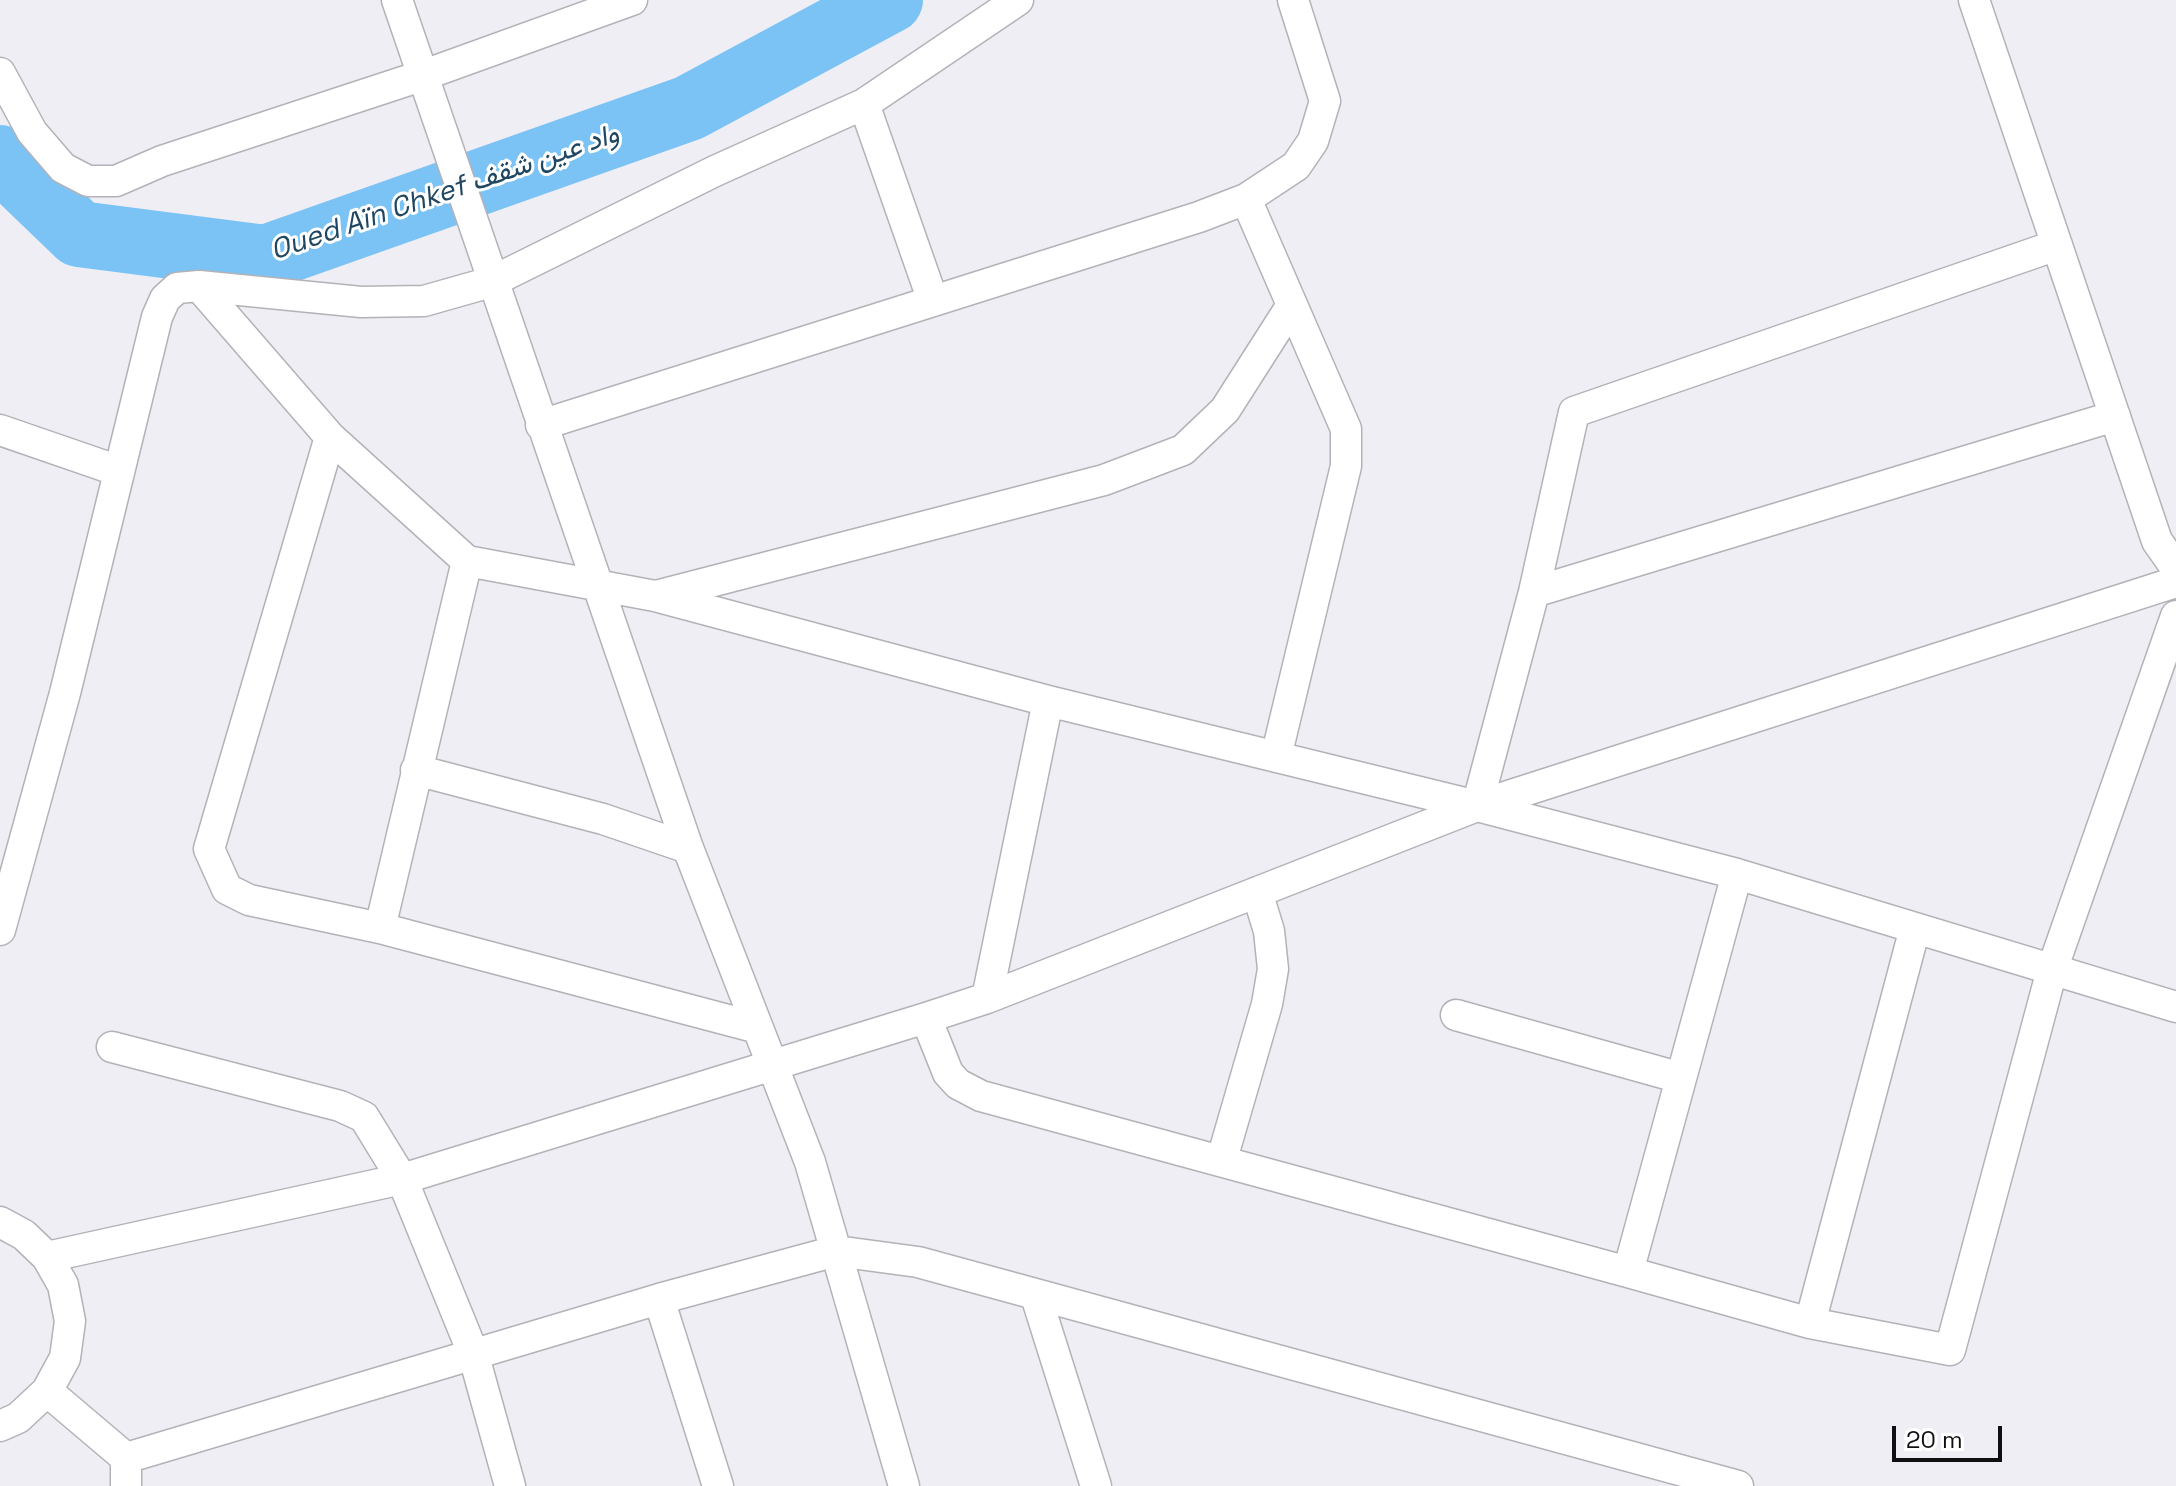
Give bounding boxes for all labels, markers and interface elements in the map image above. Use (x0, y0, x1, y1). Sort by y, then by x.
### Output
water label: Oued Aïn Chkef واد عين شقف (266, 117, 624, 269)
scale bar (1896, 1410, 2006, 1460)
text: 20 m (1906, 1424, 1963, 1455)

